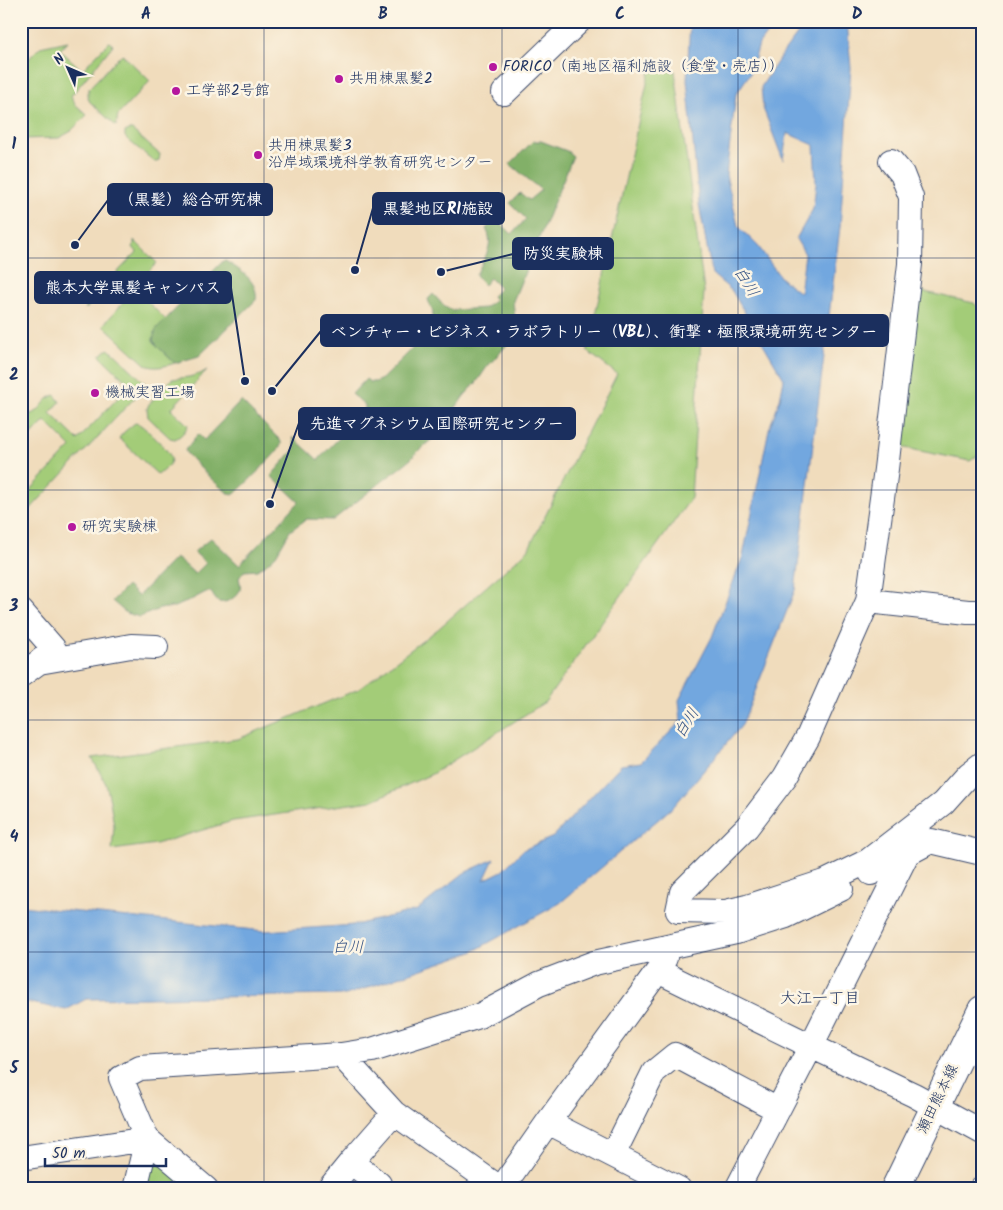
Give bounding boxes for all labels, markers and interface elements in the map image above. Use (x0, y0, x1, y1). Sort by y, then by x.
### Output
text: A (141, 2, 151, 27)
text: B (378, 2, 388, 27)
text: C (615, 2, 625, 27)
text: D (852, 2, 863, 27)
north arrow (42, 42, 92, 92)
text: N (49, 48, 71, 70)
place label: FORICO（南地区福利施設（食堂・売店）） (503, 55, 784, 79)
marker: FORICO（南地区福利施設（食堂・売店）） (487, 61, 499, 73)
place label: 共用棟黒髪2 (349, 67, 433, 91)
marker: 共用棟黒髪2 (333, 73, 345, 85)
place label: 工学部2号館 (186, 79, 270, 103)
marker: 工学部2号館 (170, 85, 182, 97)
text: 1 (12, 132, 17, 157)
place label: 共用棟黒髪3 沿岸域環境科学教育研究センター (268, 134, 492, 175)
marker: 共用棟黒髪3 沿岸域環境科学教育研究センター (252, 149, 264, 161)
callout: （黒髪）総合研究棟 (108, 184, 272, 215)
text: （黒髪）総合研究棟 (118, 188, 263, 213)
callout: 黒髪地区RI施設 (373, 193, 504, 224)
text: 黒髪地区RI施設 (383, 197, 493, 222)
callout: 防災実験棟 (513, 238, 613, 269)
text: 防災実験棟 (523, 242, 604, 267)
water label: 白川 (727, 262, 765, 302)
callout: 熊本大学黒髪キャンパス (35, 272, 231, 303)
text: 熊本大学黒髪キャンパス (45, 276, 221, 301)
callout: ベンチャー・ビジネス・ラボラトリー（VBL）、衝撃・極限環境研究センター (321, 315, 888, 346)
text: ベンチャー・ビジネス・ラボラトリー（VBL）、衝撃・極限環境研究センター (331, 320, 877, 345)
text: 2 (9, 363, 19, 388)
place label: 機械実習工場 (105, 381, 195, 405)
marker: 機械実習工場 (89, 387, 101, 399)
callout: 先進マグネシウム国際研究センター (299, 408, 575, 439)
text: 先進マグネシウム国際研究センター (310, 412, 564, 437)
place label: 研究実験棟 (82, 515, 157, 539)
marker: 研究実験棟 (66, 521, 78, 533)
text: 3 (9, 594, 19, 619)
water label: 白川 (668, 703, 706, 743)
text: 4 (10, 825, 19, 850)
water label: 白川 (332, 935, 364, 960)
district label: 大江一丁目 (780, 986, 860, 1011)
text: 5 (9, 1056, 20, 1081)
street label: 瀬田熊本線 (911, 1060, 965, 1138)
scale bar (45, 1135, 166, 1167)
text: 50 m (52, 1142, 86, 1166)

